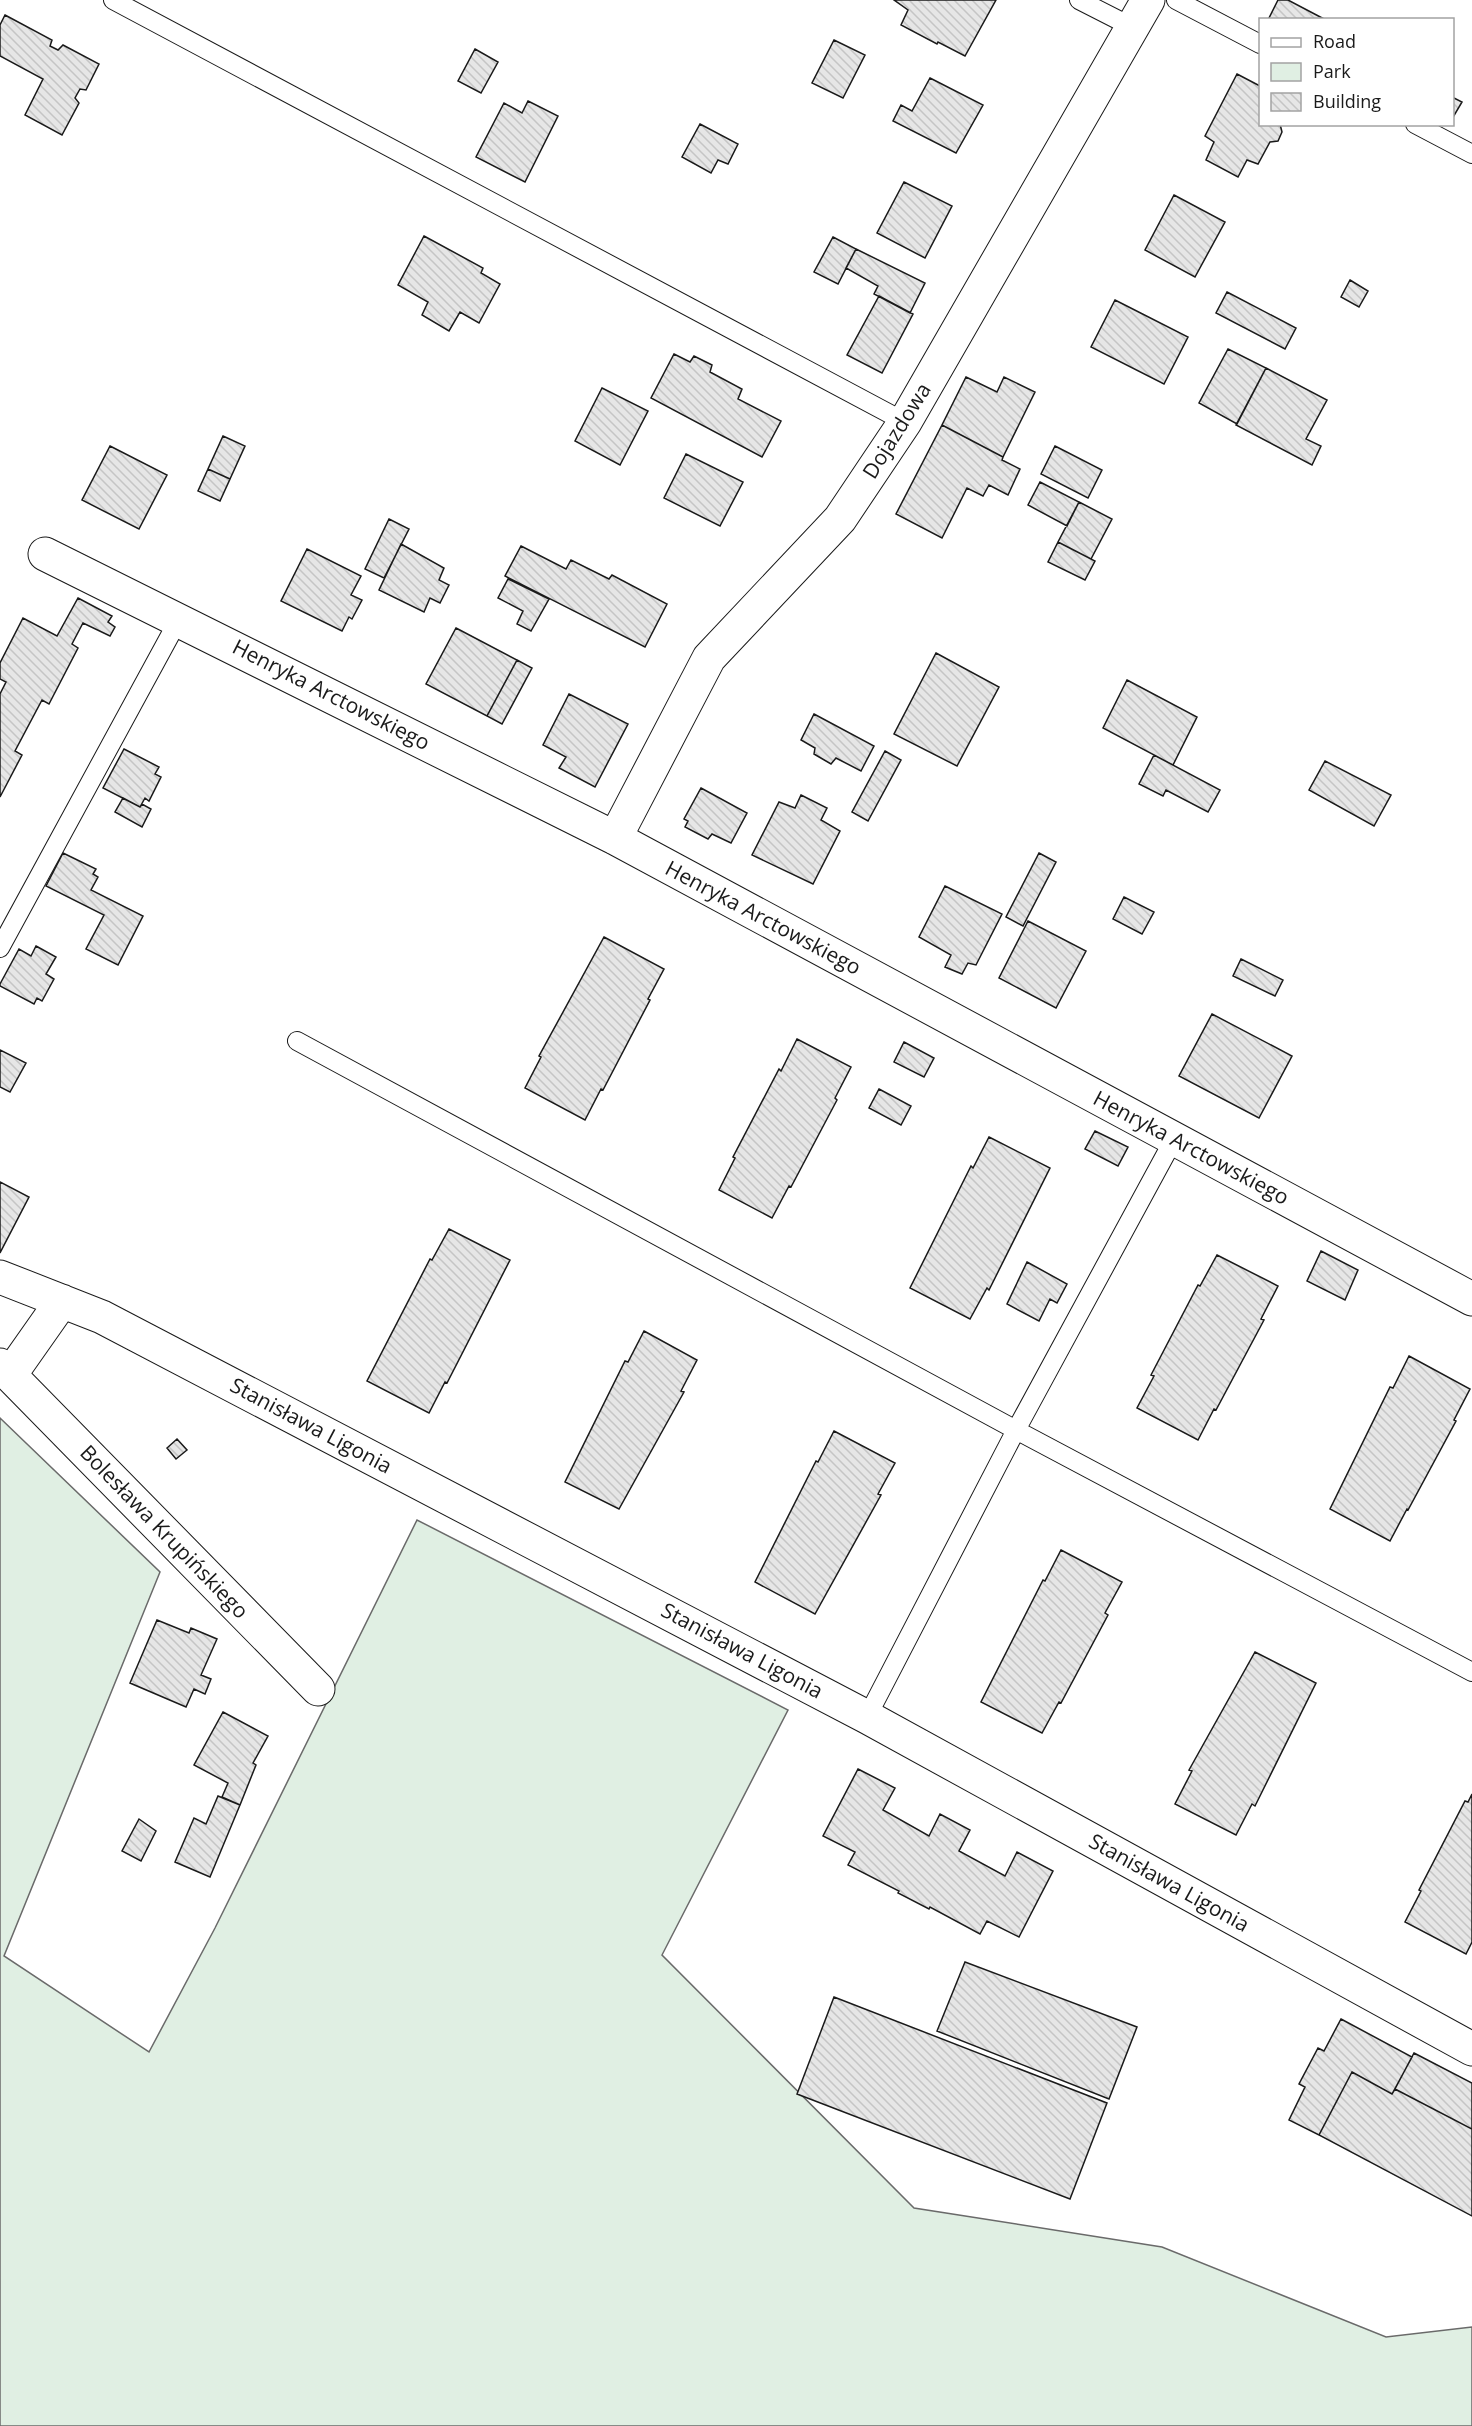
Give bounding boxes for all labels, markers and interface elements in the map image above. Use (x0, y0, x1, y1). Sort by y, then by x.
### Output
legend (1259, 18, 1454, 126)
text: Road (1313, 29, 1356, 53)
text: Park (1313, 59, 1351, 83)
text: Building (1313, 89, 1381, 113)
street label: Dojazdowa (856, 377, 937, 484)
street label: Henryka Arctowskiego (228, 632, 435, 756)
street label: Henryka Arctowskiego (661, 854, 866, 981)
street label: Henryka Arctowskiego (1089, 1084, 1294, 1211)
street label: Stanisława Ligonia (226, 1371, 397, 1480)
street label: Bolesława Krupińskiego (74, 1438, 255, 1624)
street label: Stanisława Ligonia (657, 1596, 828, 1705)
street label: Stanisława Ligonia (1084, 1826, 1255, 1938)

